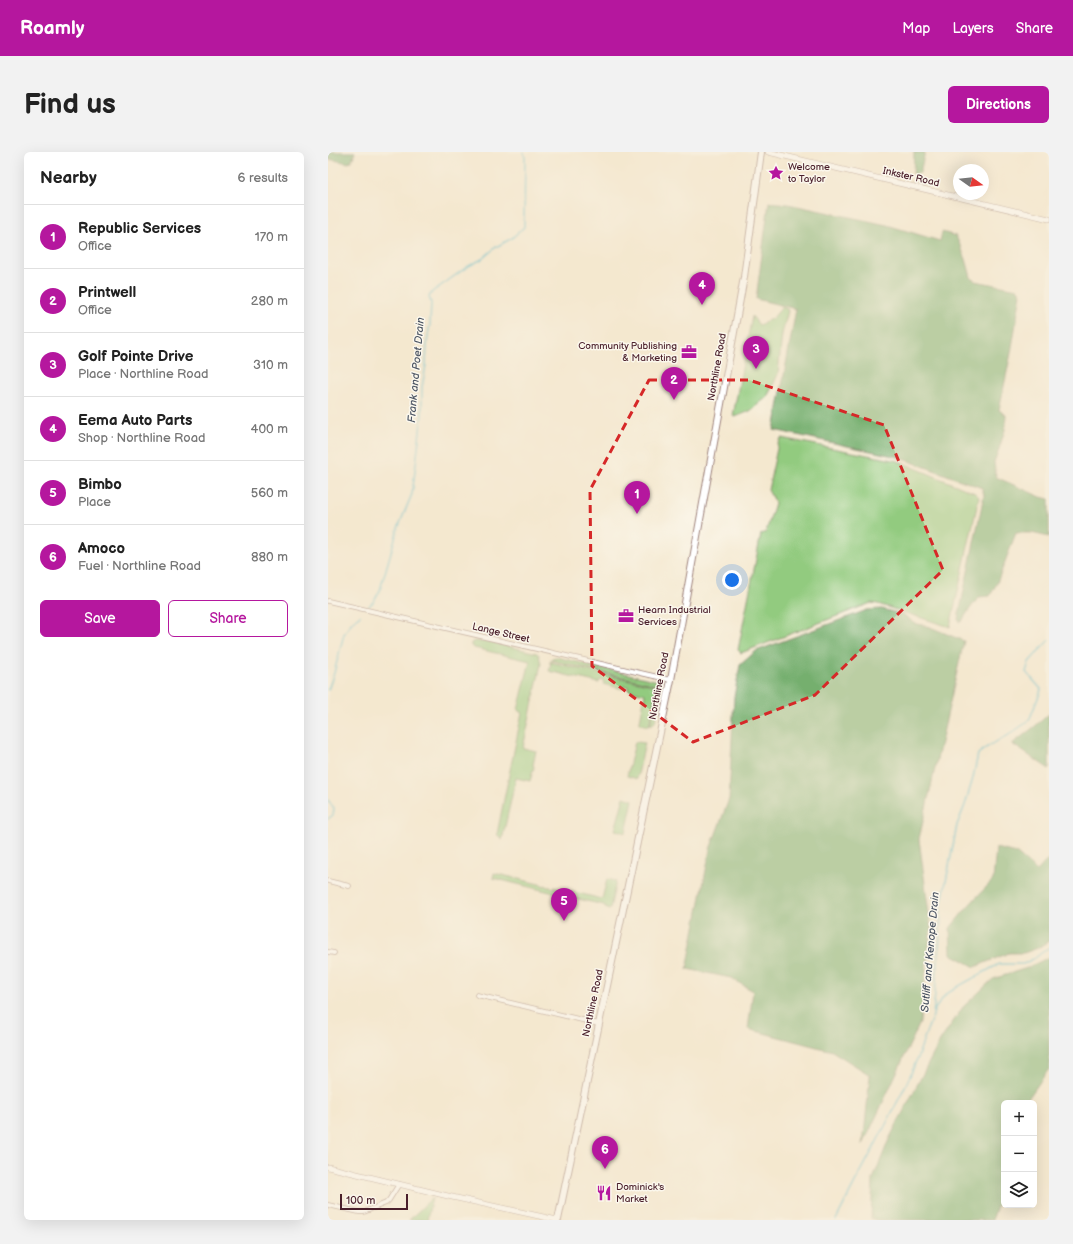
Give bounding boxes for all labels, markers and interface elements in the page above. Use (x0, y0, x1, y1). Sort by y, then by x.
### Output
text: Roamly (20, 17, 84, 40)
text: Map (902, 20, 930, 37)
text: Layers (952, 20, 994, 37)
text: Share (1016, 20, 1053, 37)
button: Directions (948, 86, 1049, 123)
text: Find us (24, 88, 116, 121)
place label: Welcome to Taylor (788, 161, 830, 185)
place icon: Welcome to Taylor (767, 164, 785, 182)
north arrow (953, 164, 989, 200)
street label: Inkster Road (882, 165, 941, 189)
text: Nearby (40, 168, 97, 188)
text: 6 results (238, 170, 288, 186)
text: Republic Services (78, 219, 201, 238)
text: 1 (50, 229, 56, 245)
text: 170 m (255, 229, 288, 245)
text: Office (78, 238, 112, 254)
pin: 4 (689, 272, 715, 305)
text: Printwell (78, 283, 136, 302)
text: 2 (49, 293, 57, 309)
text: 280 m (251, 293, 288, 309)
text: Office (78, 302, 112, 318)
water label: Frank and Poet Drain (405, 317, 427, 423)
street label: Northline Road (705, 332, 729, 402)
pin: 3 (743, 336, 769, 369)
place label: Community Publishing & Marketing (578, 340, 677, 364)
office icon: Community Publishing & Marketing (680, 343, 698, 361)
text: Golf Pointe Drive (78, 347, 193, 366)
text: 3 (49, 357, 57, 373)
text: 310 m (253, 357, 288, 373)
text: Place · Northline Road (78, 366, 209, 382)
pin: 2 (661, 367, 687, 400)
text: Eema Auto Parts (78, 411, 192, 430)
text: 4 (49, 421, 57, 437)
text: 400 m (251, 421, 288, 437)
text: Shop · Northline Road (78, 430, 206, 446)
text: Bimbo (78, 475, 122, 494)
pin: 1 (624, 481, 650, 514)
text: 5 (49, 485, 57, 501)
text: 560 m (251, 485, 288, 501)
text: Place (78, 494, 111, 510)
text: Amoco (78, 539, 125, 558)
text: 6 (49, 549, 57, 565)
text: 880 m (251, 549, 288, 565)
text: Fuel · Northline Road (78, 558, 201, 574)
your location (722, 570, 742, 590)
button: Save (40, 600, 160, 637)
button: Share (168, 600, 288, 637)
place label: Hearn Industrial Services (638, 604, 711, 628)
office icon: Hearn Industrial Services (617, 607, 635, 625)
street label: Lange Street (471, 621, 531, 645)
street label: Northline Road (647, 651, 671, 721)
pin: 5 (551, 888, 577, 921)
water label: Sutliff and Kenope Drain (918, 891, 942, 1013)
street label: Northline Road (580, 968, 606, 1038)
map controls (1001, 1100, 1037, 1208)
button: + (1001, 1100, 1037, 1136)
pin: 6 (592, 1136, 618, 1169)
button: − (1001, 1136, 1037, 1172)
button: layers (1001, 1172, 1037, 1208)
place label: Dominick's Market (616, 1181, 664, 1205)
restaurant icon: Dominick's Market (595, 1184, 613, 1202)
scale bar (340, 1192, 408, 1211)
text: 100 m (346, 1194, 375, 1207)

